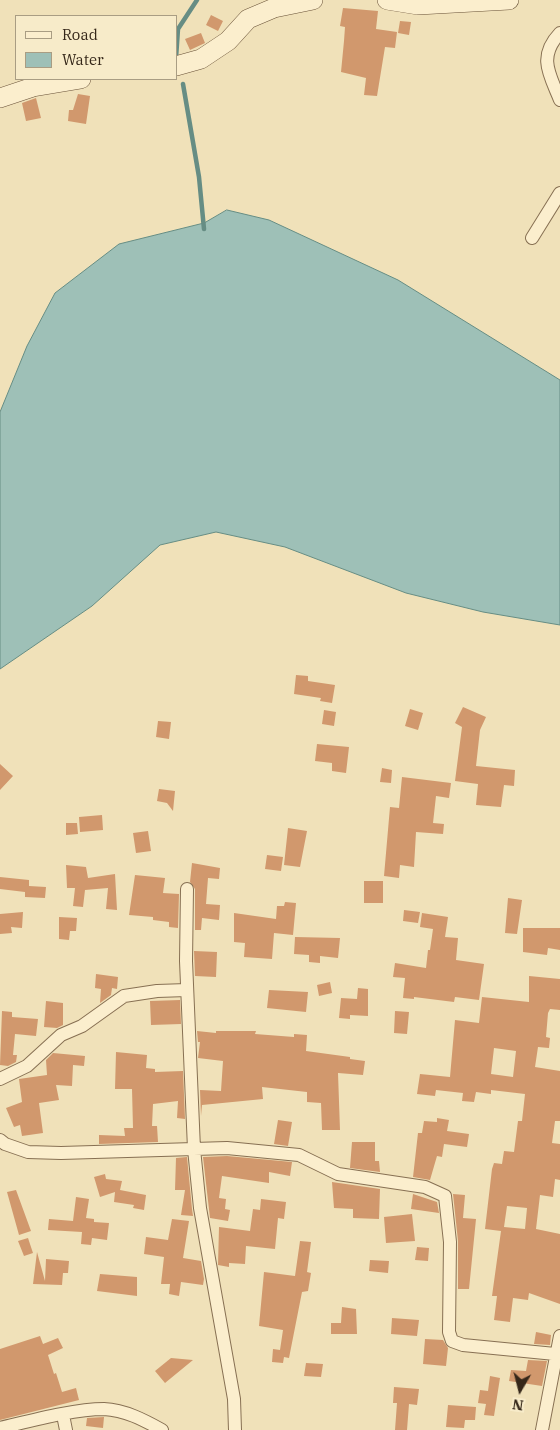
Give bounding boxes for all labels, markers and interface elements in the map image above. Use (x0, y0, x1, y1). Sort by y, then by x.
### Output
legend (15, 15, 178, 80)
text: Road (62, 25, 98, 44)
text: Water (62, 50, 104, 69)
north arrow (495, 1365, 545, 1415)
text: N (511, 1395, 525, 1415)

